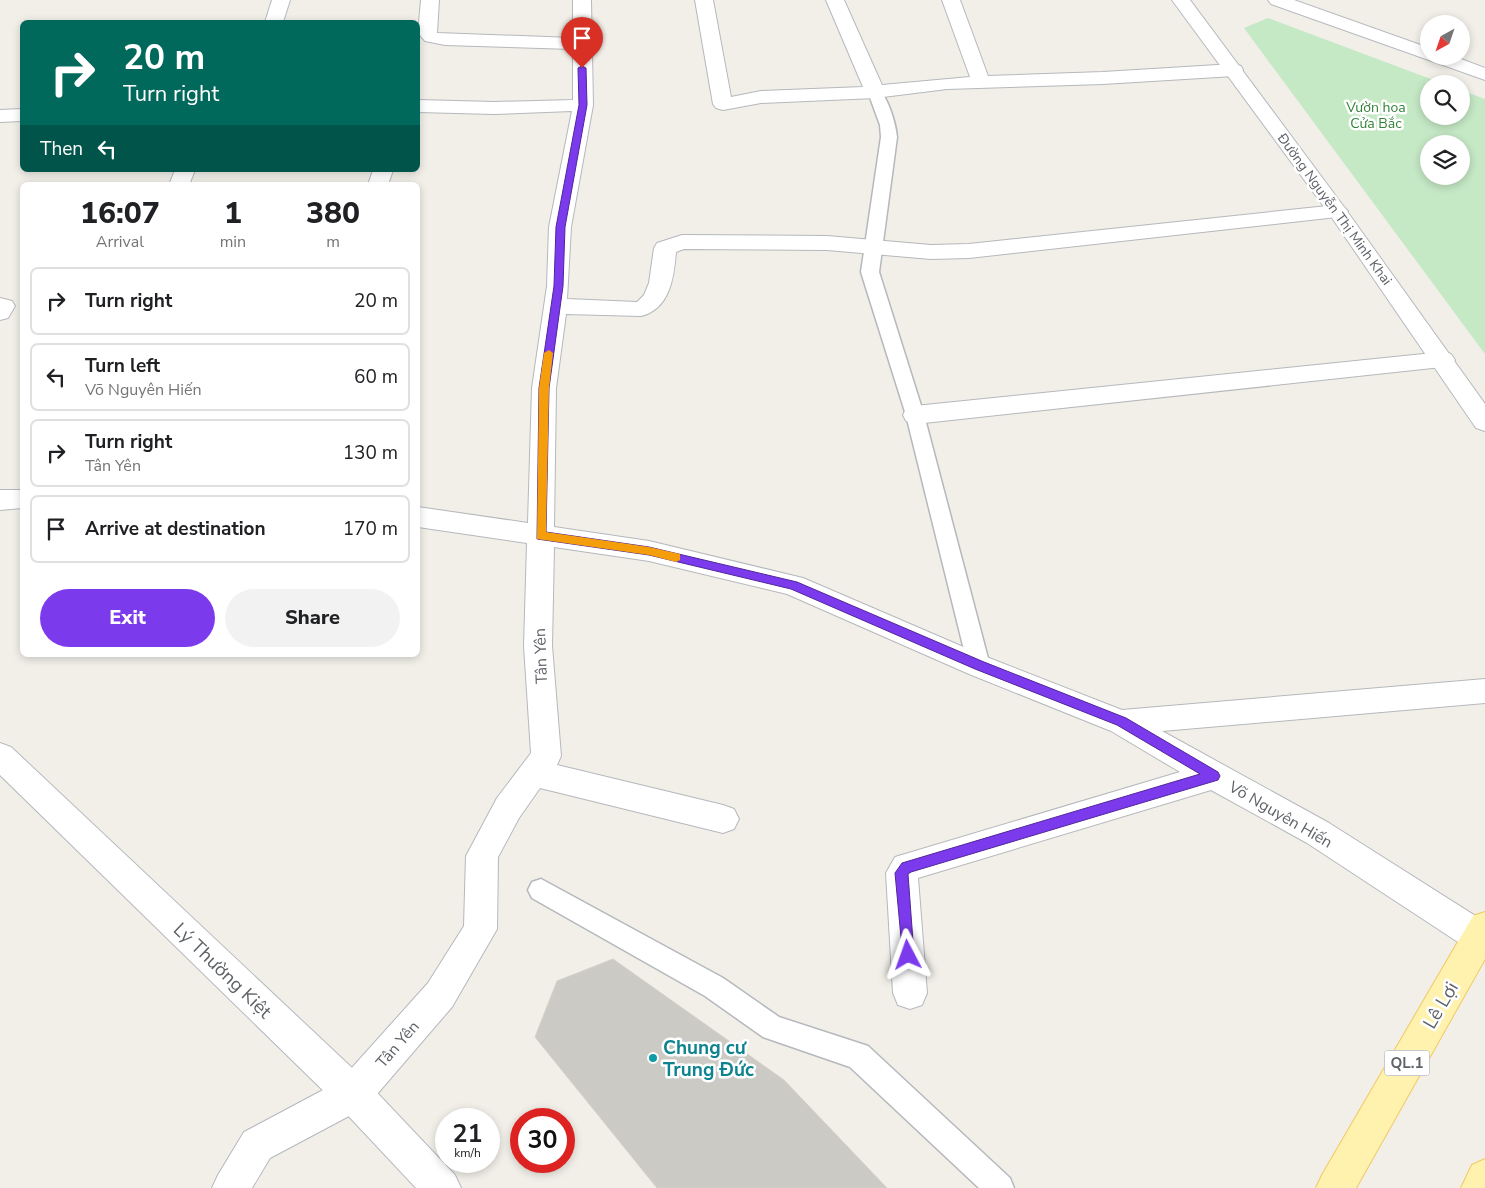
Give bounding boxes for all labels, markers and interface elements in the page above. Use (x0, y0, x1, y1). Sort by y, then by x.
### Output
north arrow (1420, 15, 1470, 65)
map controls (1420, 15, 1470, 185)
pin (561, 17, 603, 68)
icon: arrive (568, 24, 596, 52)
text: 20 m (123, 34, 205, 81)
icon: right (40, 40, 105, 105)
button: search (1420, 75, 1470, 125)
text: Turn right (123, 79, 219, 109)
park label: Vườn hoa Cửa Bắc (1345, 98, 1406, 133)
street label: Đường Nguyễn Thị Minh Khai (1272, 129, 1396, 289)
icon: left (93, 135, 121, 163)
button: layers (1420, 135, 1470, 185)
text: Then (40, 136, 83, 162)
text: 16:07 (80, 193, 160, 234)
text: 1 (224, 193, 242, 234)
text: 380 (306, 193, 360, 234)
text: Arrival (96, 231, 144, 253)
text: min (220, 231, 246, 253)
text: m (326, 231, 340, 253)
icon: right (42, 287, 70, 315)
text: Turn right (85, 288, 172, 314)
text: 20 m (354, 288, 398, 314)
text: Turn left (85, 353, 160, 379)
icon: left (42, 363, 70, 391)
text: 60 m (354, 364, 398, 390)
text: Võ Nguyên Hiến (85, 379, 202, 401)
text: Turn right (85, 429, 172, 455)
icon: right (42, 439, 70, 467)
text: 130 m (343, 440, 398, 466)
text: Tân Yên (85, 455, 141, 477)
icon: arrive (42, 515, 70, 543)
text: Arrive at destination (85, 516, 266, 542)
text: 170 m (343, 516, 398, 542)
button: Exit (40, 589, 215, 647)
button: Share (225, 589, 400, 647)
street label: Tân Yên (529, 628, 553, 684)
street label: Võ Nguyên Hiến (1224, 776, 1336, 854)
street label: Lý Thường Kiệt (167, 917, 277, 1025)
position arrow (881, 928, 933, 980)
street label: Lê Lợi (1417, 977, 1465, 1034)
street label: Tân Yên (371, 1016, 424, 1073)
place label: Chung cư Trung Đức (663, 1035, 754, 1083)
road number: QL.1 (1384, 1050, 1430, 1076)
marker: Chung cư Trung Đức (647, 1052, 659, 1064)
speed limit sign: 30 (510, 1108, 575, 1173)
text: 21 (452, 1117, 483, 1151)
text: km/h (454, 1145, 481, 1161)

